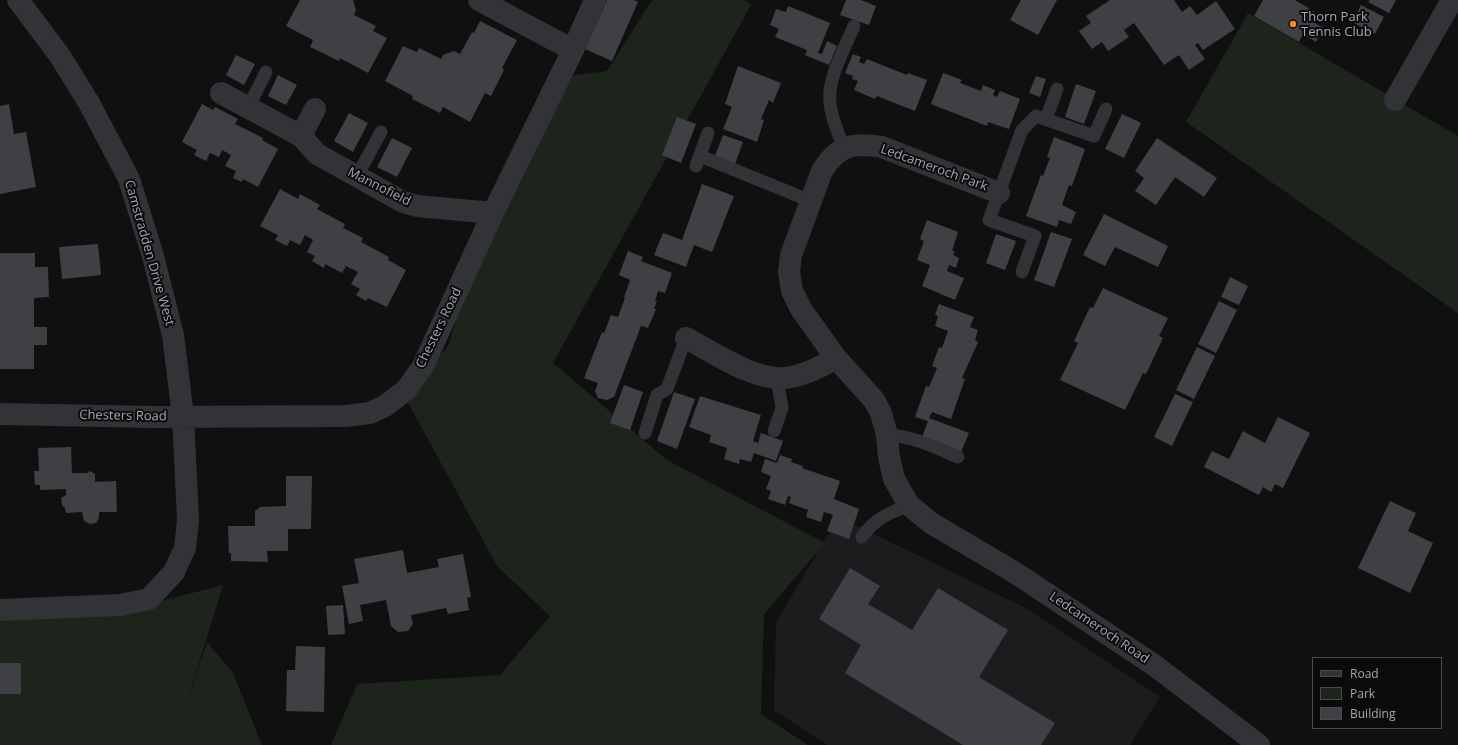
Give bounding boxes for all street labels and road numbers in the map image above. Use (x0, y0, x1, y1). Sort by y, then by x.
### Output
street label: Ledcameroch Park (878, 141, 990, 195)
street label: Mannofield (345, 164, 413, 210)
street label: Camstradden Drive West (121, 178, 177, 328)
street label: Chesters Road (413, 285, 465, 371)
street label: Chesters Road (79, 407, 167, 425)
street label: Ledcameroch Road (1046, 589, 1152, 667)

